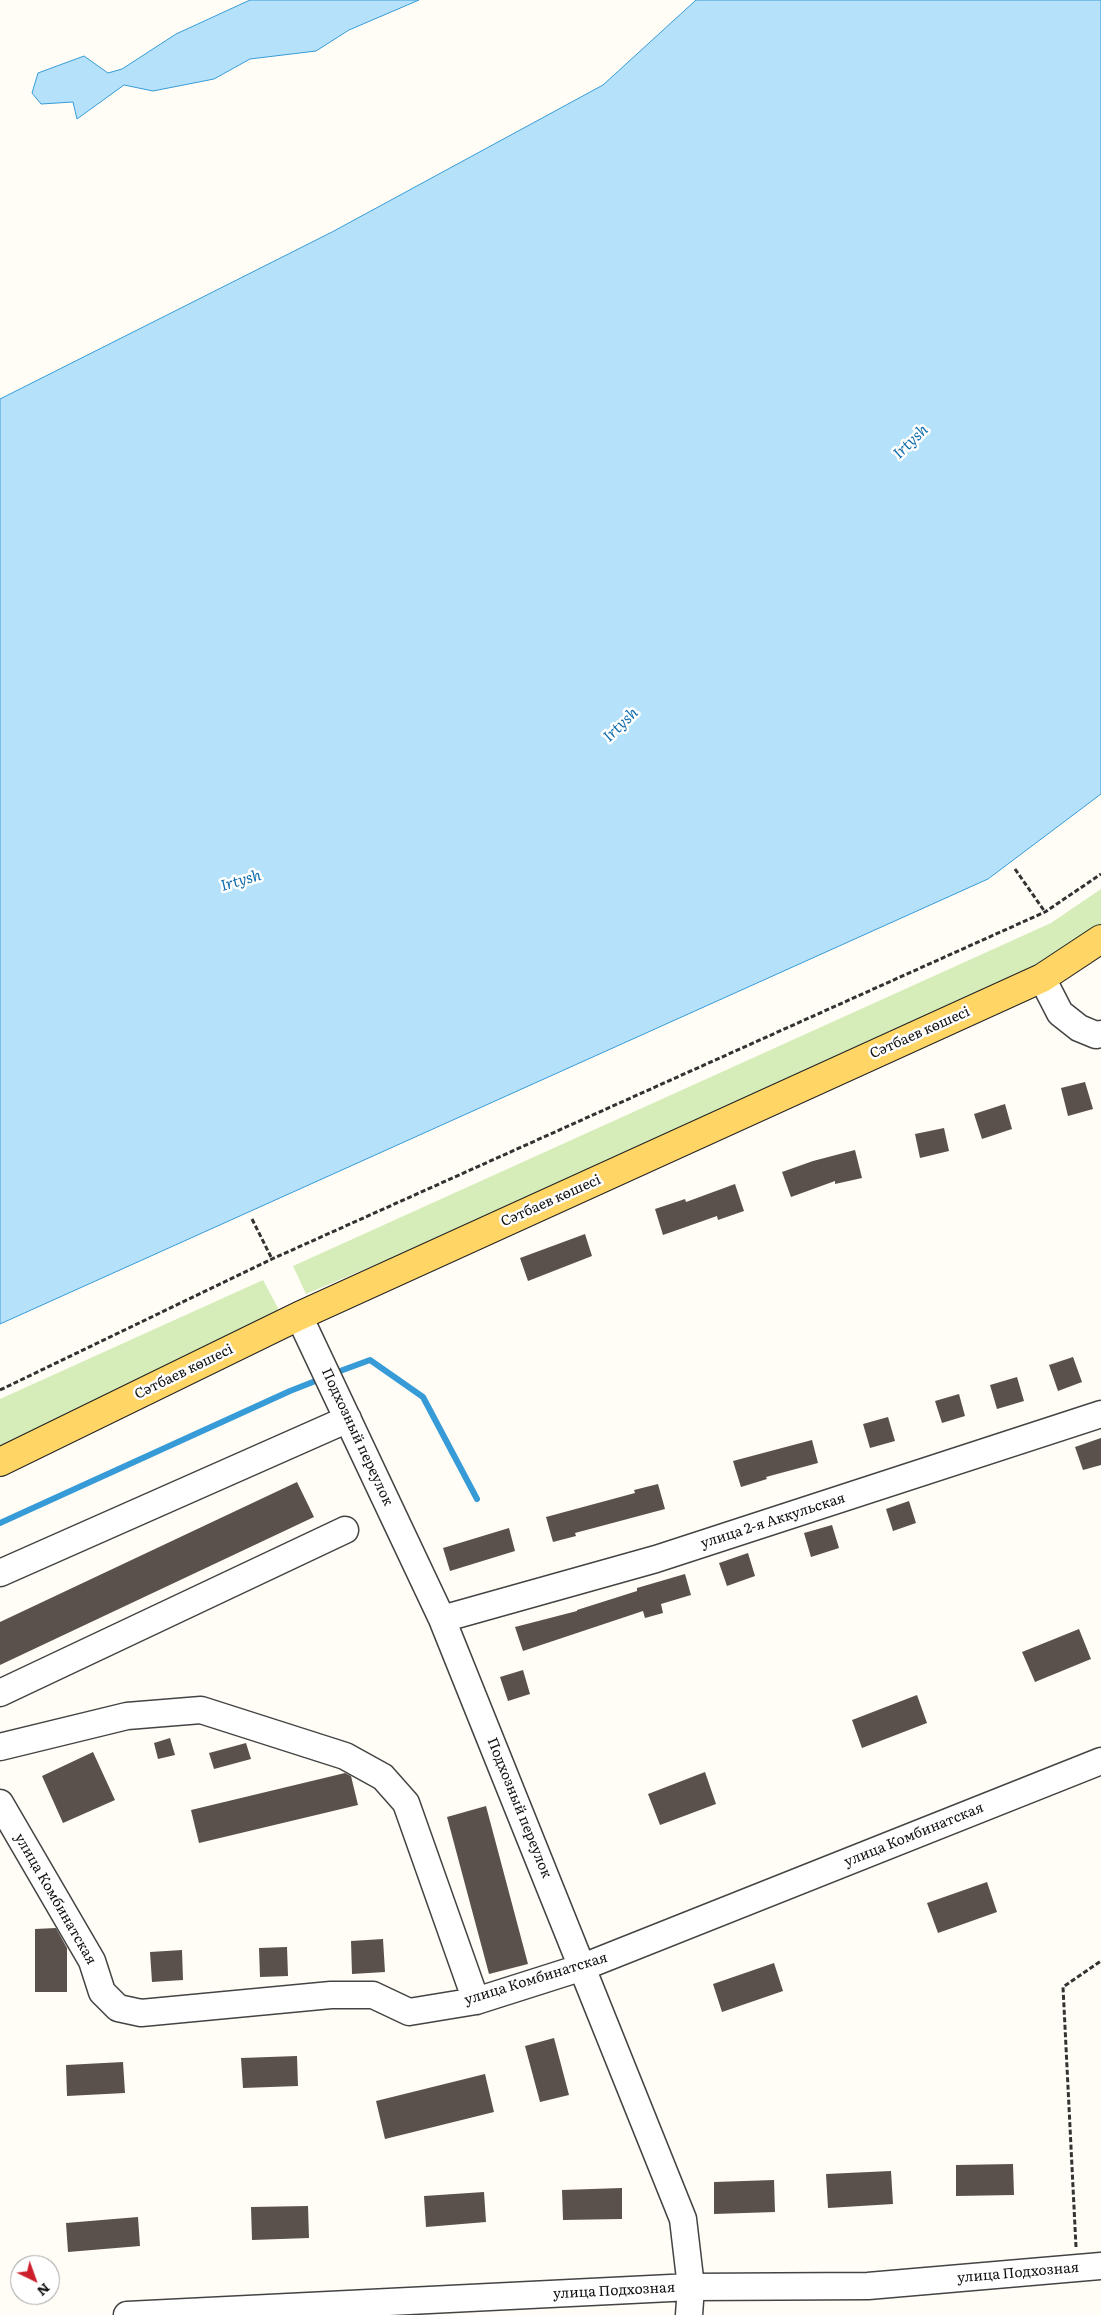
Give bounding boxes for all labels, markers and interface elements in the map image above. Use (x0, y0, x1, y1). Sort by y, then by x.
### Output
water label: Irtysh (890, 421, 932, 463)
water label: Irtysh (600, 704, 642, 746)
water label: Irtysh (219, 867, 263, 895)
street label: Сәтбаев көшесі (868, 1003, 972, 1063)
street label: Сәтбаев көшесі (499, 1171, 603, 1231)
street label: Сәтбаев көшесі (132, 1341, 236, 1403)
street label: Подхозный переулок (318, 1366, 396, 1508)
street label: улица 2-я Аккульская (699, 1490, 847, 1552)
street label: Подхозный переулок (483, 1735, 555, 1881)
street label: улица Комбинатская (842, 1799, 986, 1871)
street label: улица Комбинатская (11, 1830, 99, 1968)
street label: улица Комбинатская (462, 1949, 610, 2009)
north arrow (10, 2255, 60, 2305)
street label: улица Подхозная (956, 2259, 1080, 2287)
text: N (33, 2279, 55, 2302)
street label: улица Подхозная (552, 2279, 676, 2303)

